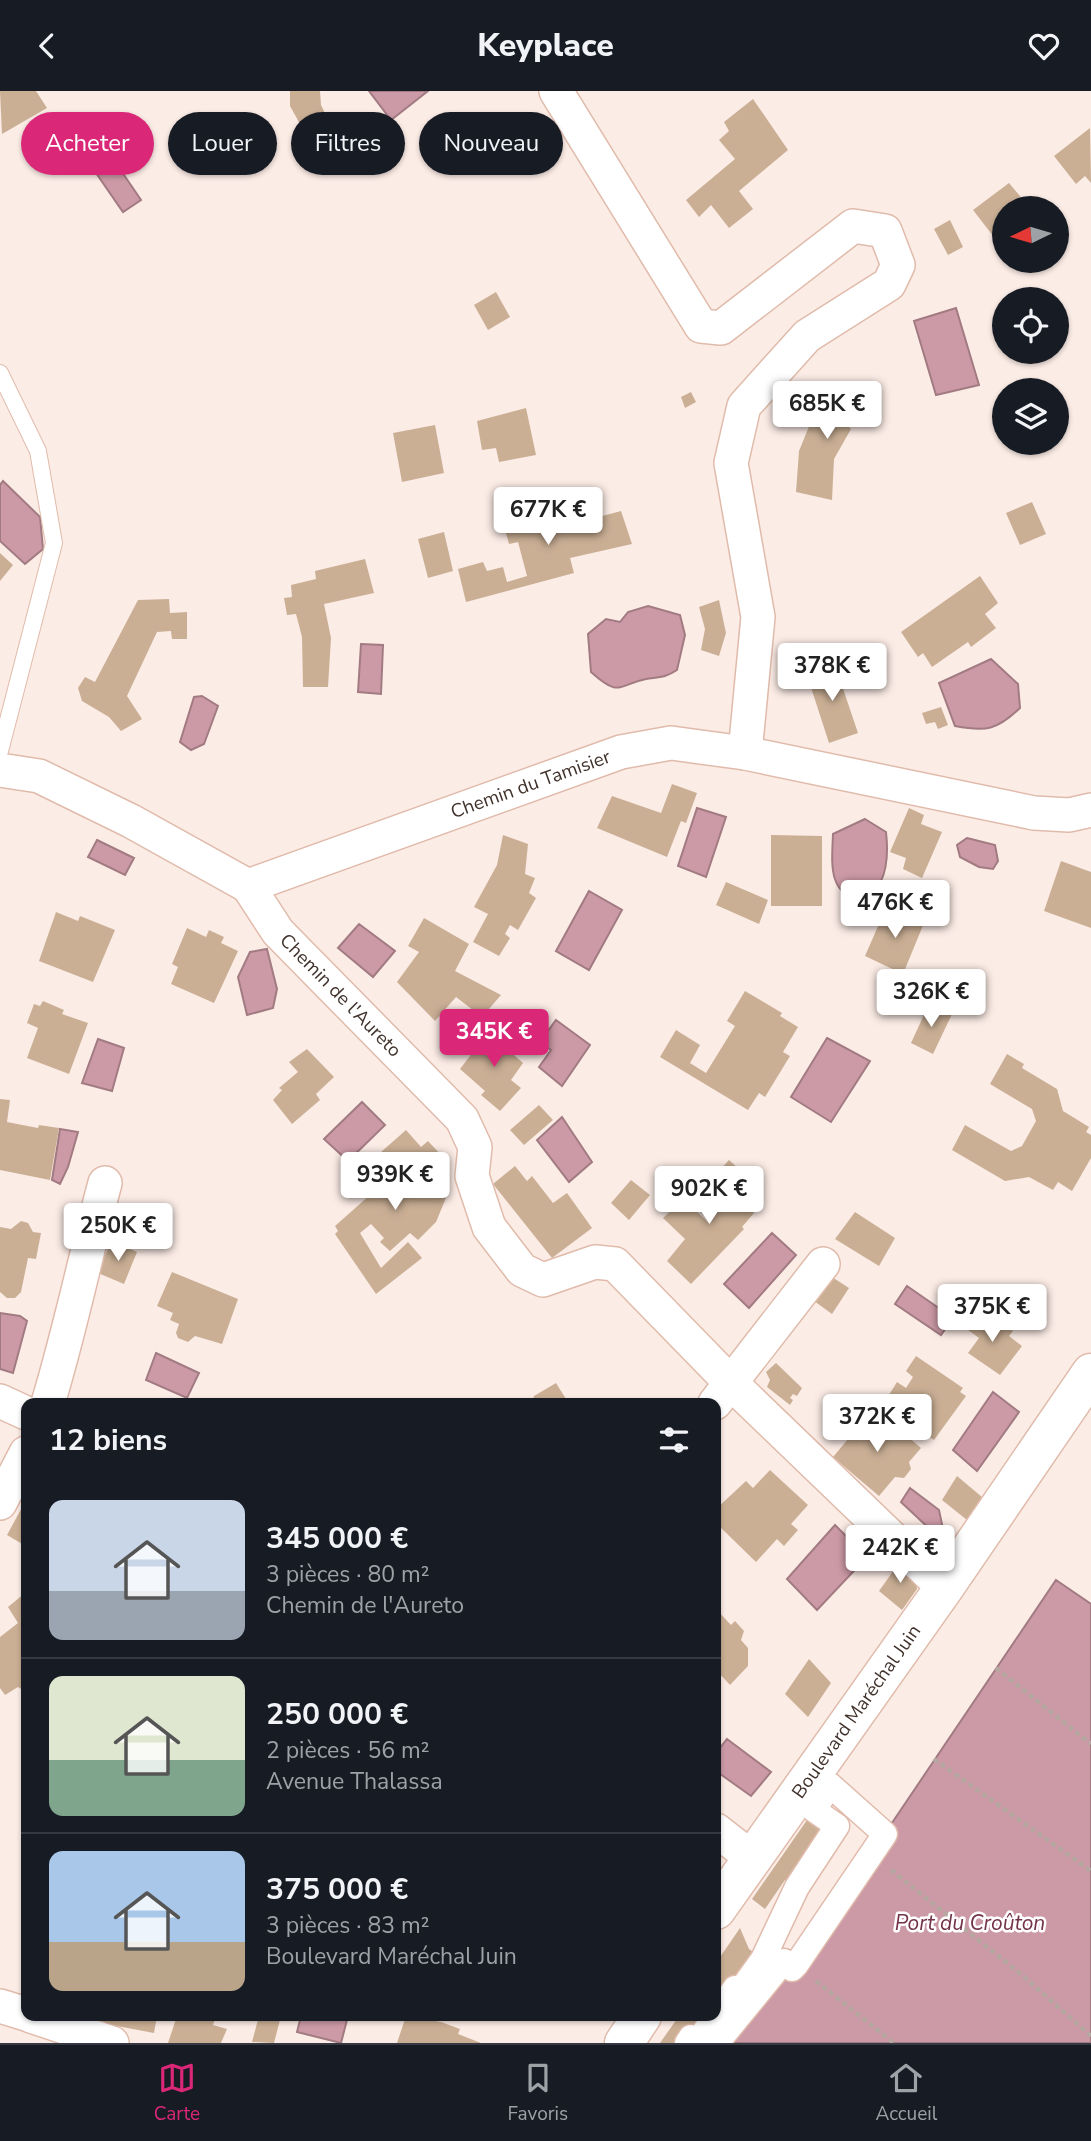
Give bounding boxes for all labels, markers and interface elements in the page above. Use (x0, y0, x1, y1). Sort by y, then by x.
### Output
text: Keyplace (477, 24, 614, 67)
icon: back (28, 27, 66, 65)
icon: heart (1025, 27, 1063, 65)
chip: Acheter (21, 112, 154, 175)
chip: Louer (168, 112, 277, 175)
chip: Filtres (291, 112, 405, 175)
chip: Nouveau (419, 112, 563, 175)
north arrow (992, 196, 1069, 273)
map controls (992, 196, 1069, 455)
button: locate (992, 287, 1069, 364)
button: layers (992, 378, 1069, 455)
pin: 685K € (770, 381, 884, 441)
text: 685K € (789, 388, 865, 419)
pin: 677K € (491, 487, 605, 547)
text: 677K € (510, 494, 586, 525)
pin: 378K € (775, 643, 889, 703)
text: 378K € (794, 650, 870, 681)
street label: Chemin du Tamisier (447, 744, 614, 825)
pin: 476K € (838, 881, 952, 940)
text: 476K € (857, 887, 933, 918)
street label: Chemin de l'Aureto (274, 928, 407, 1063)
pin: 326K € (874, 969, 988, 1029)
text: 326K € (893, 976, 969, 1007)
pin: 345K € (437, 1009, 551, 1069)
text: 345K € (456, 1016, 532, 1047)
pin: 939K € (338, 1153, 452, 1212)
text: 939K € (357, 1159, 433, 1190)
pin: 902K € (652, 1167, 766, 1226)
text: 902K € (671, 1173, 747, 1204)
pin: 250K € (61, 1203, 175, 1263)
text: 250K € (80, 1210, 156, 1241)
pin: 375K € (935, 1285, 1049, 1344)
text: 375K € (954, 1291, 1030, 1322)
pin: 372K € (820, 1395, 934, 1454)
text: 372K € (839, 1401, 915, 1432)
text: 12 biens (49, 1420, 167, 1461)
icon: filters (655, 1421, 693, 1459)
text: 345 000 € (266, 1518, 408, 1559)
pin: 242K € (843, 1525, 957, 1585)
icon: home (105, 1528, 189, 1612)
text: 242K € (862, 1532, 938, 1563)
text: 3 pièces · 80 m² (266, 1559, 429, 1590)
text: Chemin de l'Aureto (266, 1590, 464, 1621)
street label: Boulevard Maréchal Juin (786, 1620, 927, 1804)
text: 250 000 € (266, 1694, 408, 1735)
icon: home (105, 1704, 189, 1788)
text: 2 pièces · 56 m² (266, 1735, 429, 1766)
text: Avenue Thalassa (266, 1766, 443, 1797)
text: 375 000 € (266, 1869, 408, 1910)
icon: home (105, 1879, 189, 1963)
water label: Port du Croûton (895, 1909, 1045, 1937)
text: 3 pièces · 83 m² (266, 1910, 429, 1941)
text: Boulevard Maréchal Juin (266, 1941, 517, 1972)
tab: Carte (154, 2059, 200, 2127)
tab: Favoris (507, 2059, 568, 2127)
tab: Accueil (875, 2059, 937, 2127)

